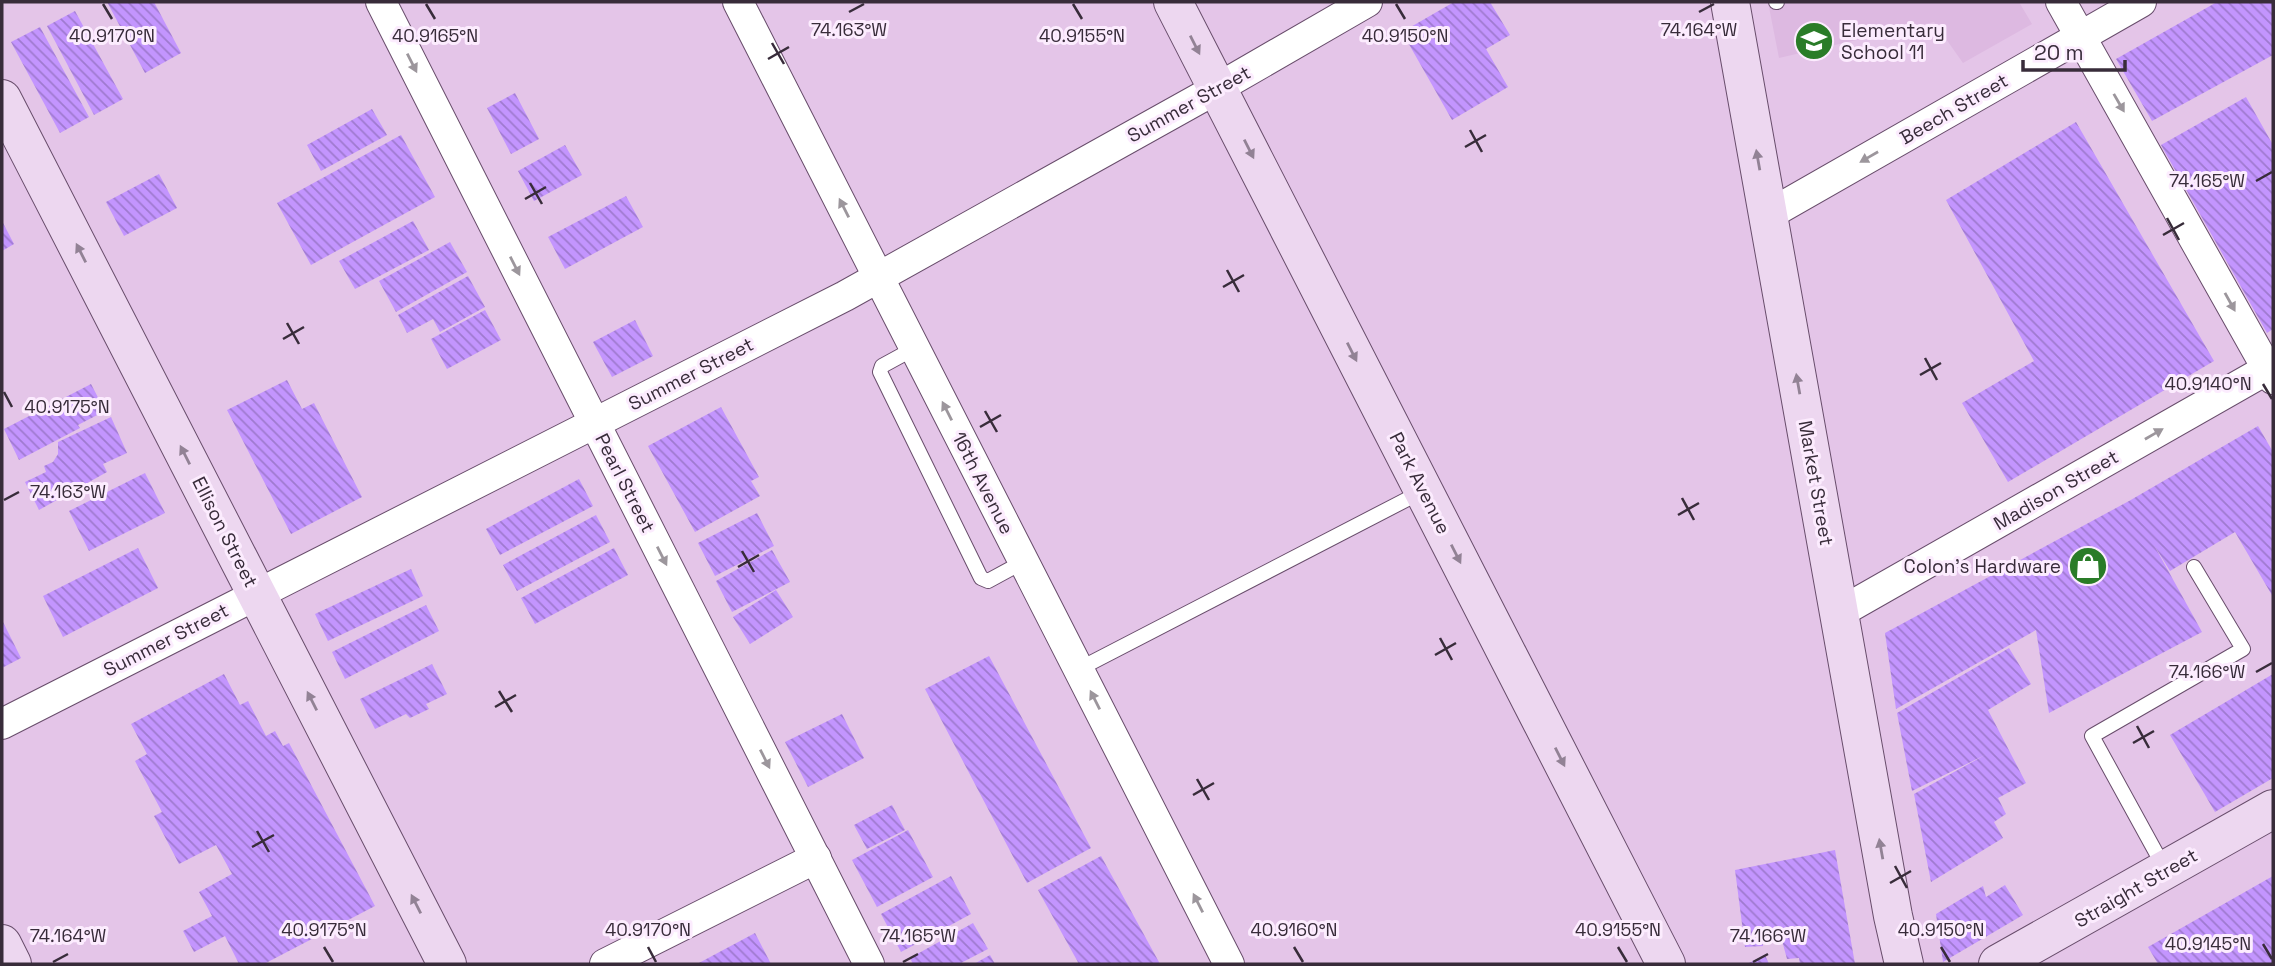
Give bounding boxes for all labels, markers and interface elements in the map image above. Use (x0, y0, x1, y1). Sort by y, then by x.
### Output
text: 74.163°W (811, 18, 887, 41)
text: 74.164°W (1661, 18, 1738, 41)
place label: Elementary School 11 (1841, 18, 1945, 65)
school or university icon: Elementary School 11 (1793, 20, 1835, 62)
text: 40.9170°N (69, 24, 155, 47)
text: 40.9165°N (392, 24, 478, 47)
text: 40.9155°N (1039, 24, 1125, 47)
text: 40.9150°N (1362, 24, 1448, 47)
scale bar (2023, 28, 2124, 72)
one-way arrow (1190, 35, 1201, 55)
text: 20 m (2034, 39, 2084, 66)
one-way arrow (407, 53, 418, 73)
street label: Summer Street (1123, 60, 1255, 148)
street label: Beech Street (1895, 68, 2013, 150)
one-way arrow (2113, 94, 2125, 113)
one-way arrow (1243, 139, 1254, 159)
one-way arrow (1752, 149, 1763, 171)
one-way arrow (1859, 151, 1879, 163)
text: 74.165°W (2169, 169, 2245, 192)
one-way arrow (838, 198, 849, 218)
one-way arrow (75, 243, 87, 263)
one-way arrow (509, 256, 520, 276)
one-way arrow (2224, 292, 2236, 312)
street label: Summer Street (624, 332, 758, 416)
one-way arrow (1347, 342, 1358, 362)
text: 40.9140°N (2164, 372, 2252, 395)
one-way arrow (1792, 373, 1803, 395)
text: 40.9175°N (24, 395, 110, 418)
one-way arrow (941, 401, 952, 421)
street label: Market Street (1793, 418, 1839, 548)
street label: 16th Avenue (947, 428, 1019, 538)
street label: Park Avenue (1384, 428, 1456, 538)
one-way arrow (2144, 428, 2163, 440)
street label: Pearl Street (589, 429, 661, 537)
street label: Madison Street (1989, 444, 2123, 536)
one-way arrow (180, 445, 192, 465)
street label: Ellison Street (186, 472, 264, 592)
text: 74.163°W (30, 480, 106, 503)
one-way arrow (1450, 544, 1462, 564)
shop icon: Colon's Hardware (2067, 545, 2109, 587)
one-way arrow (657, 546, 668, 566)
place label: Colon's Hardware (1903, 554, 2061, 579)
street label: Summer Street (99, 598, 233, 682)
text: 74.166°W (2169, 660, 2245, 683)
one-way arrow (1090, 690, 1101, 710)
one-way arrow (306, 691, 318, 711)
one-way arrow (1554, 747, 1565, 767)
one-way arrow (759, 749, 771, 769)
one-way arrow (1875, 838, 1886, 860)
street label: Straight Street (2070, 843, 2202, 933)
one-way arrow (1192, 893, 1203, 913)
one-way arrow (410, 894, 422, 913)
text: 40.9175°N (281, 918, 367, 941)
text: 40.9170°N (605, 918, 691, 941)
text: 40.9160°N (1251, 918, 1337, 941)
text: 40.9155°N (1575, 918, 1661, 941)
text: 40.9150°N (1898, 918, 1984, 941)
text: 74.164°W (30, 924, 107, 947)
text: 74.165°W (880, 924, 956, 947)
text: 74.166°W (1730, 924, 1806, 947)
text: 40.9145°N (2165, 932, 2251, 955)

